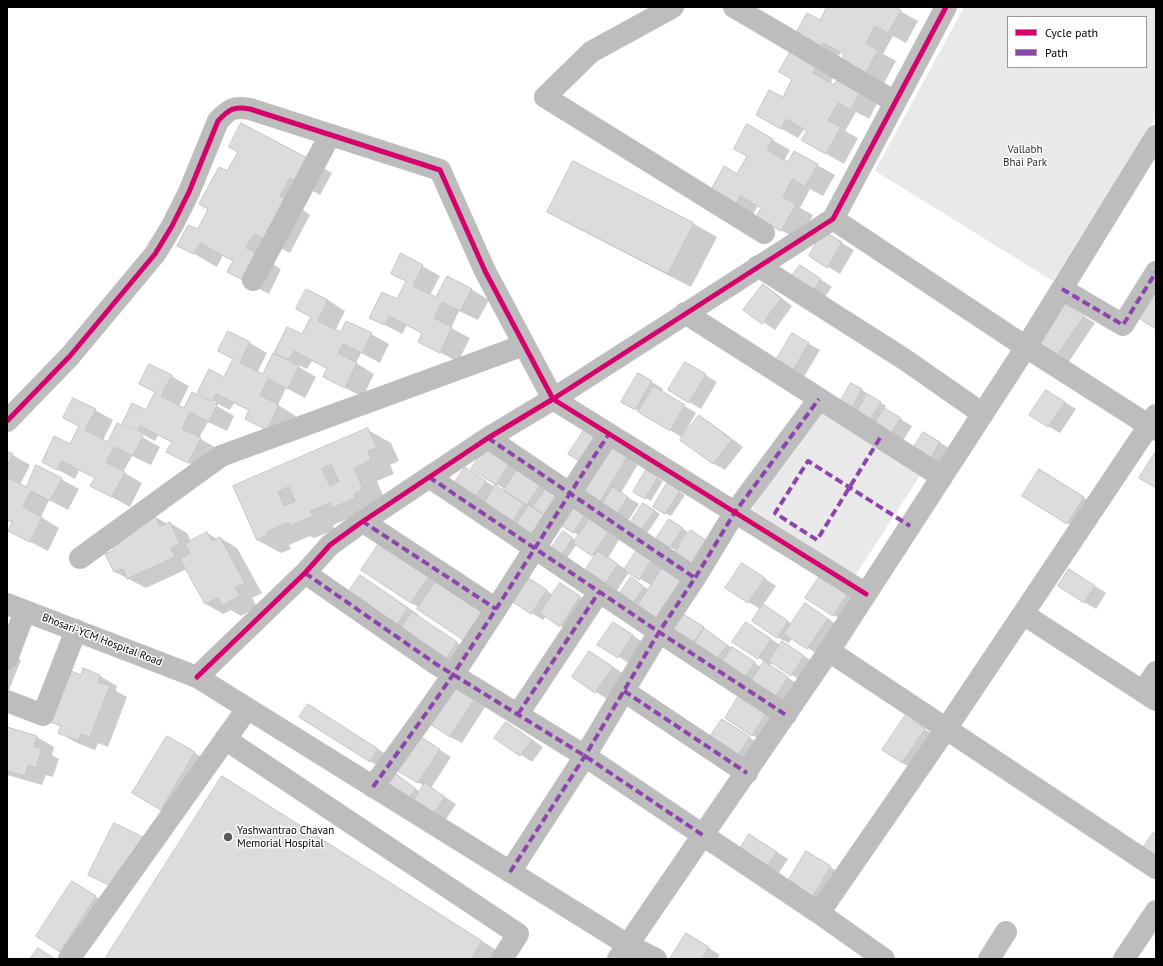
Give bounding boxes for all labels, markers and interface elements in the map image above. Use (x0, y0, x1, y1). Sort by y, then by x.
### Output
legend (1007, 16, 1147, 68)
text: Cycle path (1045, 25, 1098, 40)
text: Path (1045, 45, 1068, 60)
park label: Vallabh Bhai Park (1003, 143, 1047, 169)
street label: Bhosari-YCM Hospital Road (40, 611, 164, 669)
place label: Yashwantrao Chavan Memorial Hospital (237, 824, 334, 850)
marker: Yashwantrao Chavan Memorial Hospital (222, 831, 234, 843)

